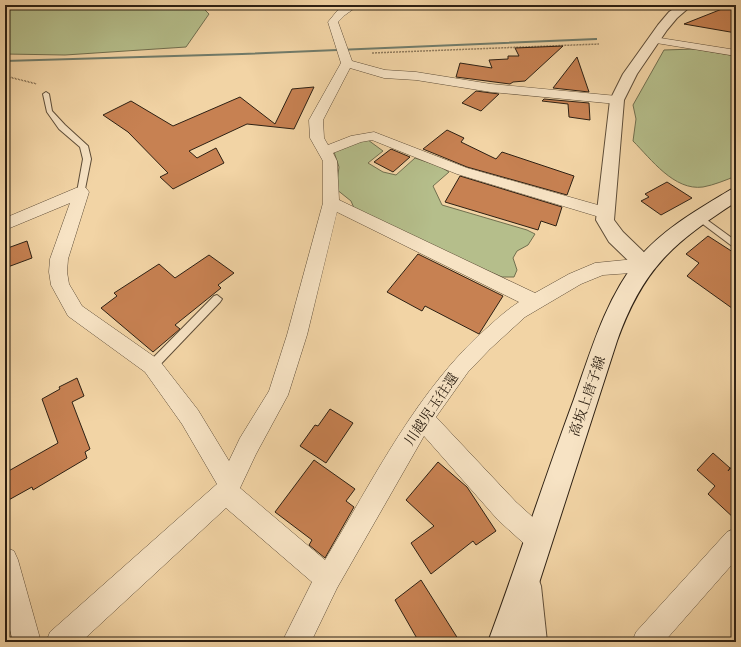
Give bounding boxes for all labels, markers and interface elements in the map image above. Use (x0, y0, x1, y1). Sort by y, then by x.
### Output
street label: 高坂上唐子線 (566, 354, 611, 439)
street label: 川越児玉往還 (401, 370, 464, 450)

